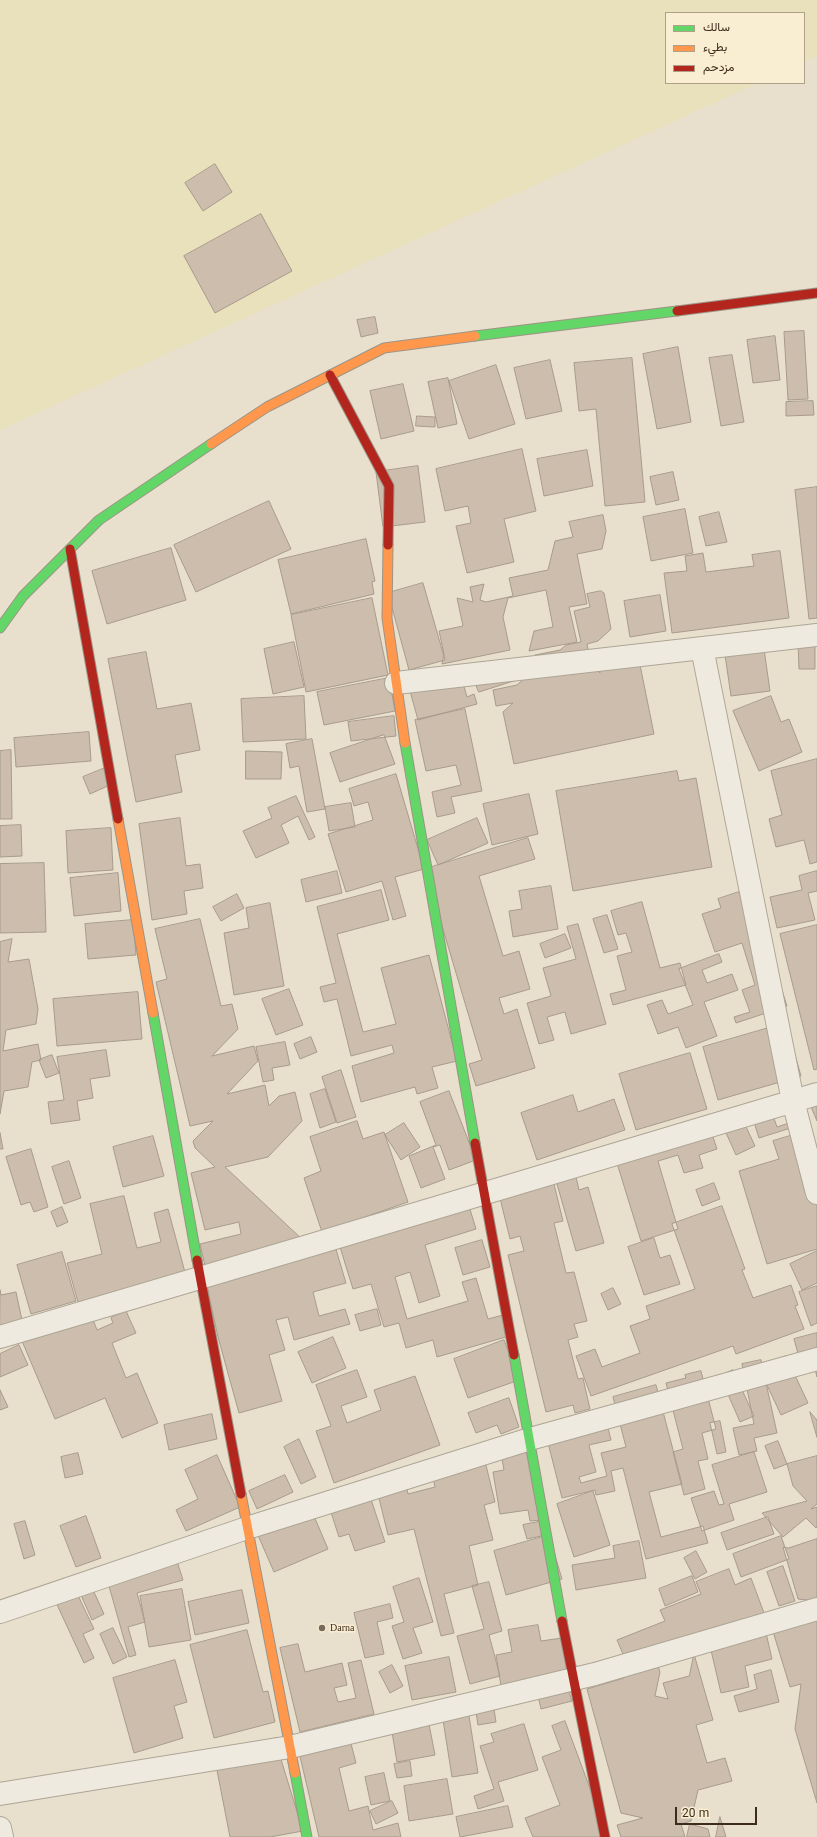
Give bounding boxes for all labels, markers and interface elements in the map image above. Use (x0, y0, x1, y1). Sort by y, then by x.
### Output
legend (665, 12, 805, 84)
text: سالك (703, 19, 730, 37)
text: بطيء (703, 39, 727, 57)
text: مزدحم (703, 59, 734, 77)
place label: Darna (330, 1622, 356, 1634)
marker: Darna (317, 1623, 327, 1633)
scale bar (677, 1799, 759, 1825)
text: 20 m (682, 1805, 709, 1823)

